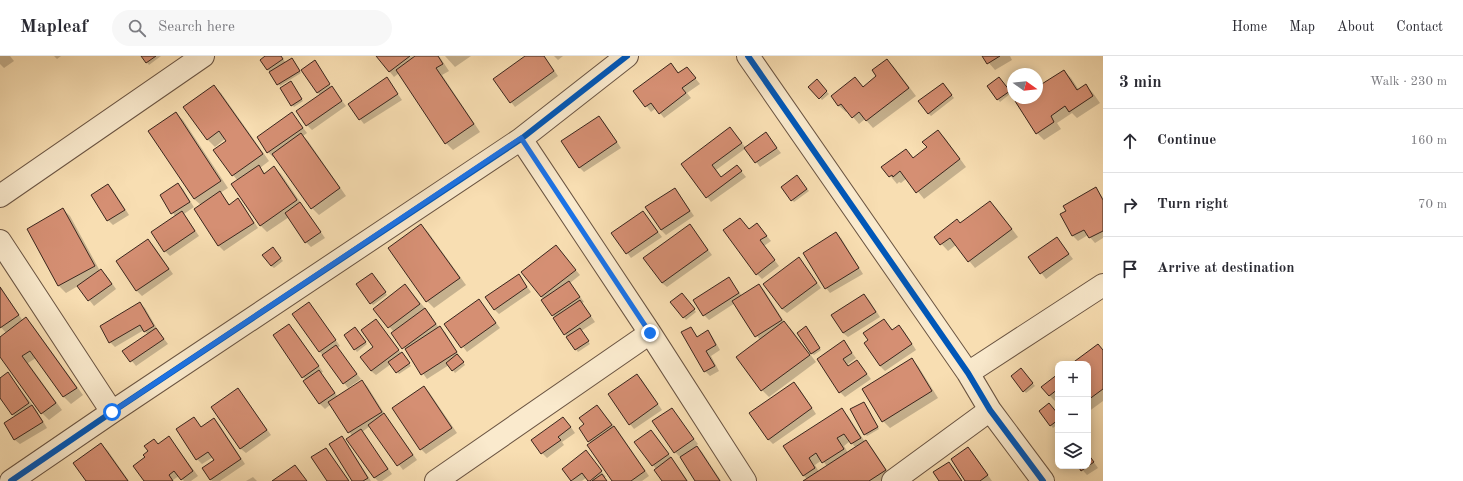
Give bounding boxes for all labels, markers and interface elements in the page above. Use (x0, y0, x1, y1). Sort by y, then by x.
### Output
search box (112, 10, 392, 46)
icon: search (126, 17, 148, 39)
text: Mapleaf (20, 18, 88, 37)
text: Search here (158, 20, 235, 35)
text: Home (1232, 20, 1267, 34)
text: Map (1289, 20, 1315, 34)
text: About (1337, 20, 1374, 34)
text: Contact (1396, 20, 1443, 34)
north arrow (1007, 68, 1043, 104)
text: 3 min (1119, 74, 1162, 91)
text: Walk · 230 m (1370, 75, 1447, 88)
icon: ahead (1119, 130, 1141, 152)
text: Continue (1157, 133, 1216, 148)
text: 160 m (1410, 134, 1447, 147)
icon: right (1119, 194, 1141, 216)
text: Turn right (1157, 197, 1228, 212)
text: 70 m (1418, 198, 1447, 211)
icon: arrive (1119, 258, 1141, 280)
text: Arrive at destination (1157, 261, 1295, 276)
route end (641, 324, 659, 342)
map controls (1055, 361, 1091, 469)
button: + (1055, 361, 1091, 397)
button: − (1055, 397, 1091, 433)
route start (103, 403, 121, 421)
button: layers (1055, 433, 1091, 469)

